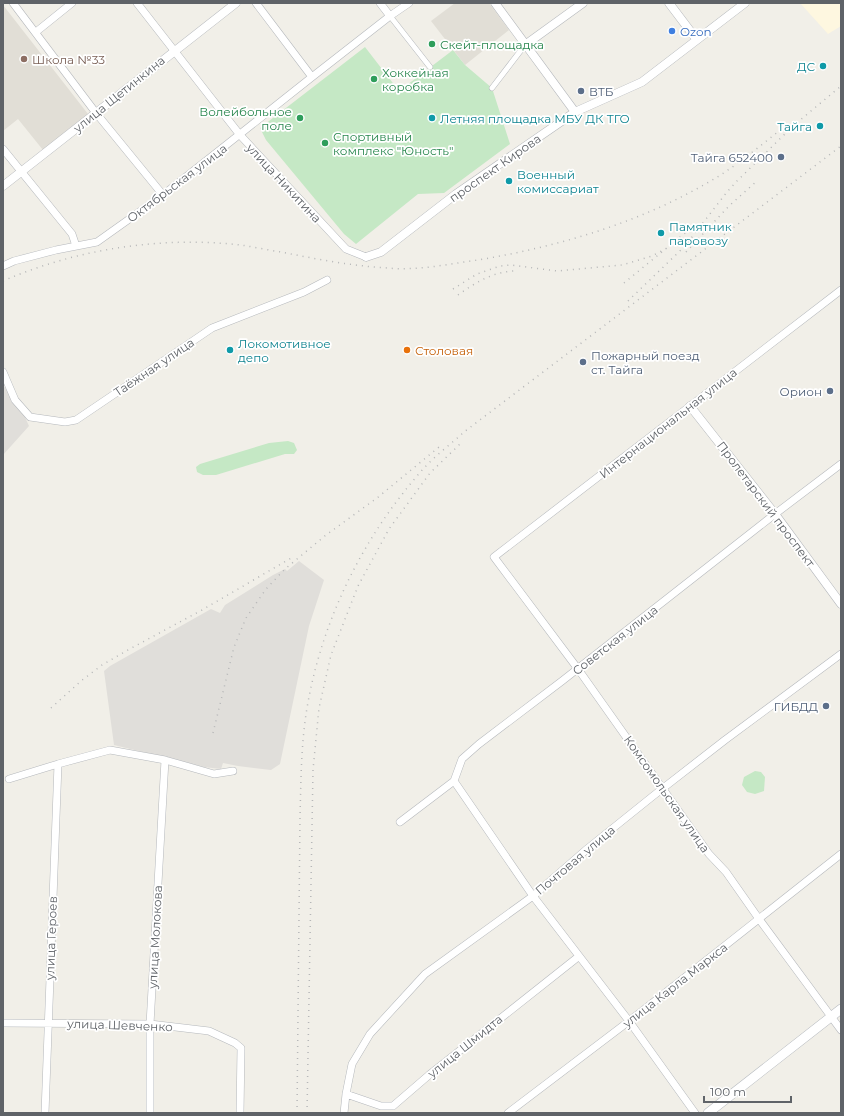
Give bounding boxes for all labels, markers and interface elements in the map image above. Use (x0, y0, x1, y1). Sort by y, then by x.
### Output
place label: Ozon (680, 24, 712, 39)
marker: Ozon (667, 26, 677, 36)
place label: Скейт-площадка (440, 37, 544, 52)
marker: Скейт-площадка (427, 39, 437, 49)
place label: Школа №33 (32, 52, 105, 67)
street label: улица Щетинкина (69, 53, 168, 136)
marker: Школа №33 (19, 54, 29, 64)
place label: ДС (797, 59, 815, 74)
marker: ДС (818, 61, 828, 71)
place label: Хоккейная коробка (382, 65, 449, 94)
marker: Хоккейная коробка (369, 74, 379, 84)
place label: ВТБ (589, 84, 614, 99)
marker: ВТБ (576, 86, 586, 96)
place label: Волейбольное поле (199, 104, 292, 133)
place label: Летняя площадка МБУ ДК ТГО (440, 111, 630, 126)
marker: Волейбольное поле (295, 113, 305, 123)
marker: Летняя площадка МБУ ДК ТГО (427, 113, 437, 123)
place label: Тайга (777, 119, 812, 134)
marker: Тайга (815, 121, 825, 131)
place label: Спортивный комплекс "Юность" (333, 129, 454, 158)
street label: проспект Кирова (446, 131, 544, 205)
marker: Спортивный комплекс "Юность" (320, 138, 330, 148)
street label: улица Никитина (243, 139, 325, 226)
street label: Октябрьская улица (124, 141, 230, 225)
place label: Тайга 652400 (691, 150, 773, 165)
marker: Тайга 652400 (776, 152, 786, 162)
place label: Военный комиссариат (517, 167, 599, 196)
marker: Военный комиссариат (504, 176, 514, 186)
place label: Памятник паровозу (669, 219, 732, 248)
marker: Памятник паровозу (656, 228, 666, 238)
street label: Таёжная улица (111, 335, 197, 399)
place label: Локомотивное депо (238, 336, 331, 365)
place label: Столовая (415, 343, 473, 358)
marker: Локомотивное депо (225, 345, 235, 355)
marker: Столовая (402, 345, 412, 355)
place label: Пожарный поезд ст. Тайга (591, 348, 700, 377)
marker: Пожарный поезд ст. Тайга (578, 357, 588, 367)
street label: Интернациональная улица (596, 365, 740, 481)
place label: Орион (780, 384, 822, 399)
marker: Орион (825, 386, 835, 396)
street label: Пролетарский проспект (714, 438, 818, 570)
street label: Советская улица (569, 602, 661, 678)
place label: ГИБДД (774, 699, 818, 714)
marker: ГИБДД (821, 701, 831, 711)
street label: Комсомольская улица (621, 733, 713, 855)
street label: Почтовая улица (532, 822, 618, 898)
street label: улица Молокова (145, 885, 165, 990)
street label: улица Героев (42, 896, 60, 981)
street label: улица Карла Маркса (619, 939, 730, 1031)
street label: улица Шмидта (424, 1011, 505, 1081)
street label: улица Шевченко (66, 1016, 173, 1034)
scale bar (704, 1078, 791, 1104)
text: 100 m (710, 1084, 746, 1099)

